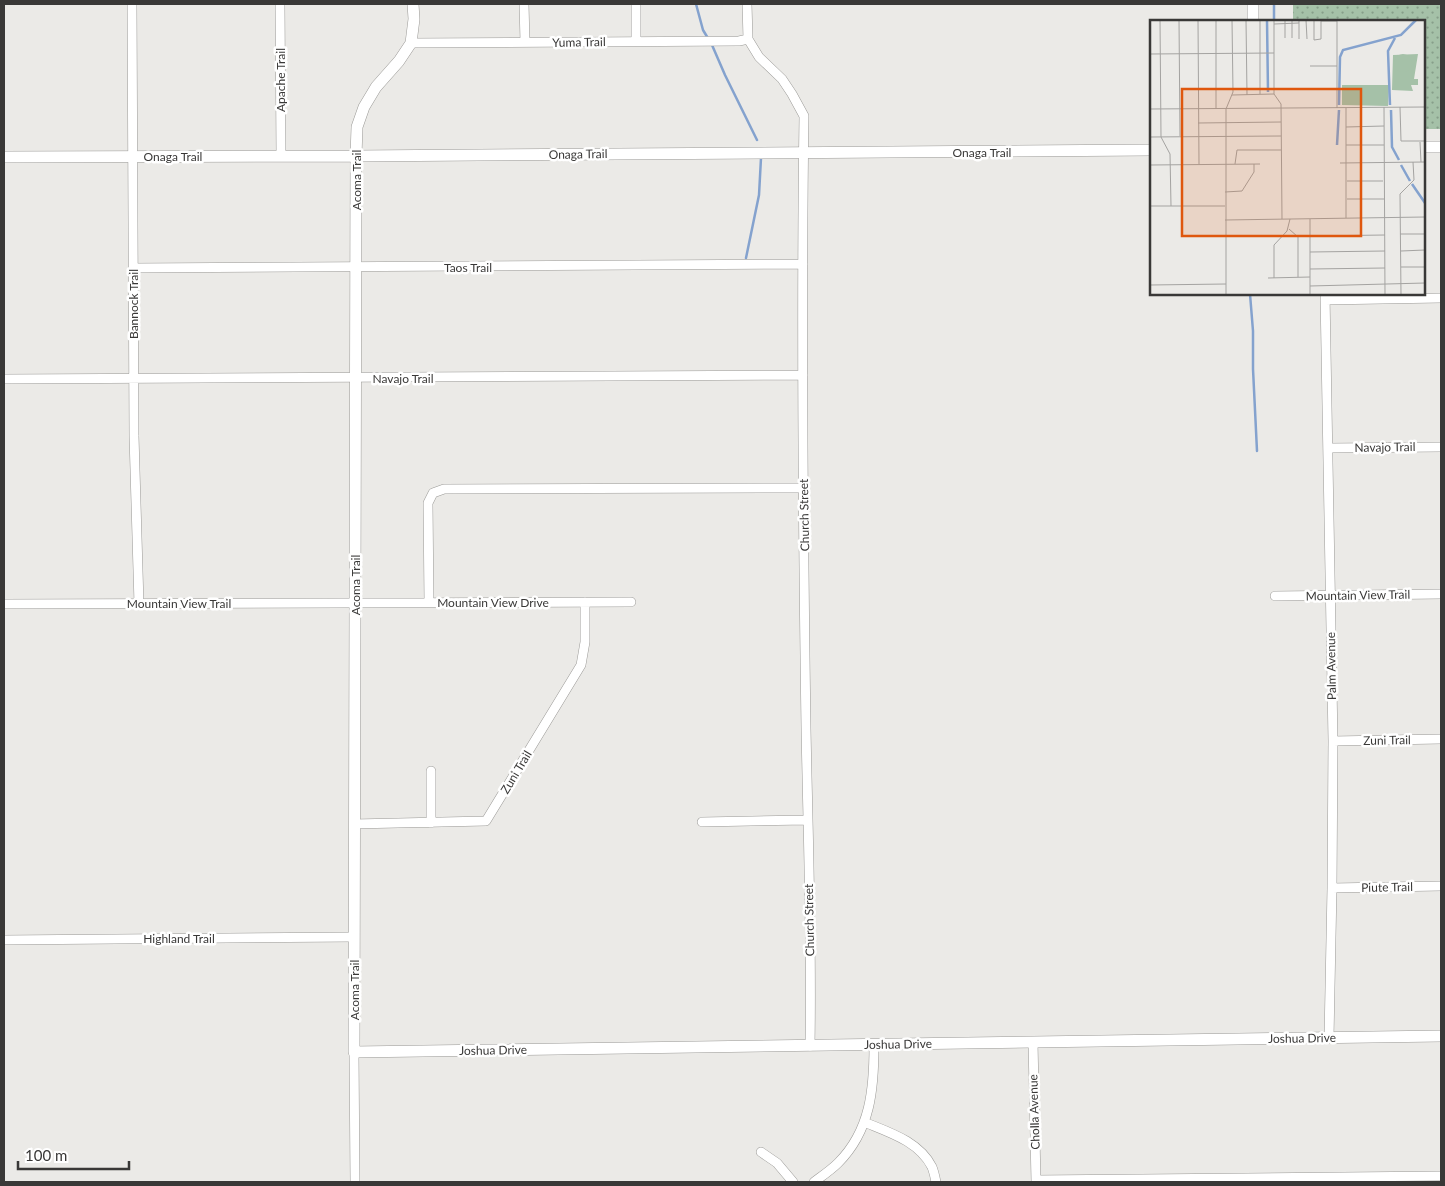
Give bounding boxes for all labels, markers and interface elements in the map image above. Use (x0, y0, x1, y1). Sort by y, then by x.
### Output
inset map (1150, 20, 1425, 295)
street label: Yuma Trail (552, 34, 606, 50)
street label: Apache Trail (273, 48, 288, 112)
street label: Onaga Trail (953, 145, 1011, 160)
street label: Onaga Trail (548, 146, 608, 162)
street label: Onaga Trail (144, 149, 202, 164)
street label: Acoma Trail (349, 150, 364, 210)
street label: Taos Trail (444, 260, 492, 275)
street label: Bannock Trail (126, 269, 141, 339)
street label: Navajo Trail (373, 371, 433, 386)
street label: Navajo Trail (1354, 439, 1416, 455)
street label: Church Street (796, 478, 812, 551)
street label: Acoma Trail (348, 555, 363, 615)
street label: Mountain View Trail (1306, 587, 1410, 603)
street label: Mountain View Drive (437, 595, 549, 610)
street label: Mountain View Trail (127, 596, 231, 611)
street label: Palm Avenue (1323, 632, 1339, 700)
street label: Zuni Trail (1363, 732, 1411, 748)
street label: Zuni Trail (497, 748, 535, 796)
street label: Piute Trail (1361, 879, 1413, 895)
street label: Church Street (801, 883, 817, 956)
street label: Highland Trail (143, 931, 215, 946)
street label: Acoma Trail (347, 960, 362, 1020)
street label: Joshua Drive (1268, 1030, 1336, 1046)
street label: Joshua Drive (864, 1036, 932, 1052)
street label: Joshua Drive (459, 1042, 527, 1058)
street label: Cholla Avenue (1025, 1074, 1043, 1150)
scale bar (18, 1138, 129, 1170)
text: 100 m (25, 1146, 67, 1164)

